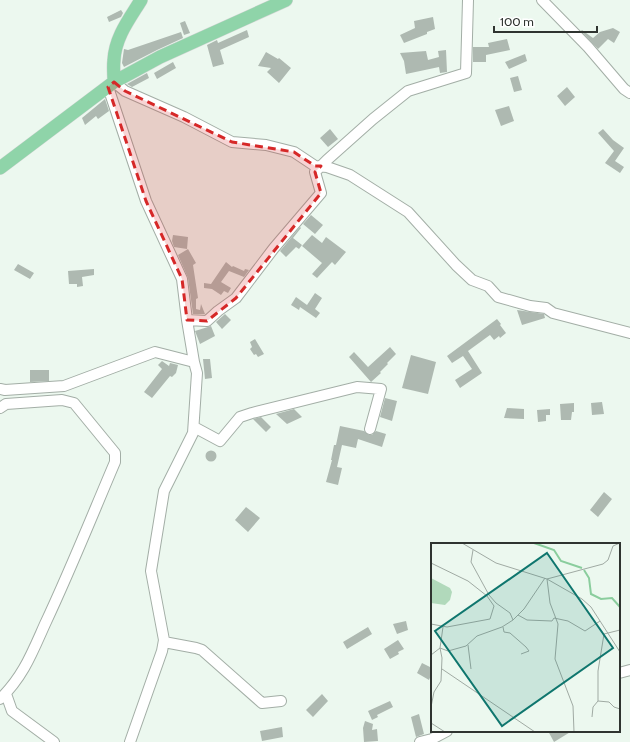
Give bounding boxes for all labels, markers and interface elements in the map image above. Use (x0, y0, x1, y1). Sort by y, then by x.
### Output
scale bar (494, 8, 597, 34)
text: 100 m (500, 14, 534, 29)
inset map (431, 543, 620, 732)

